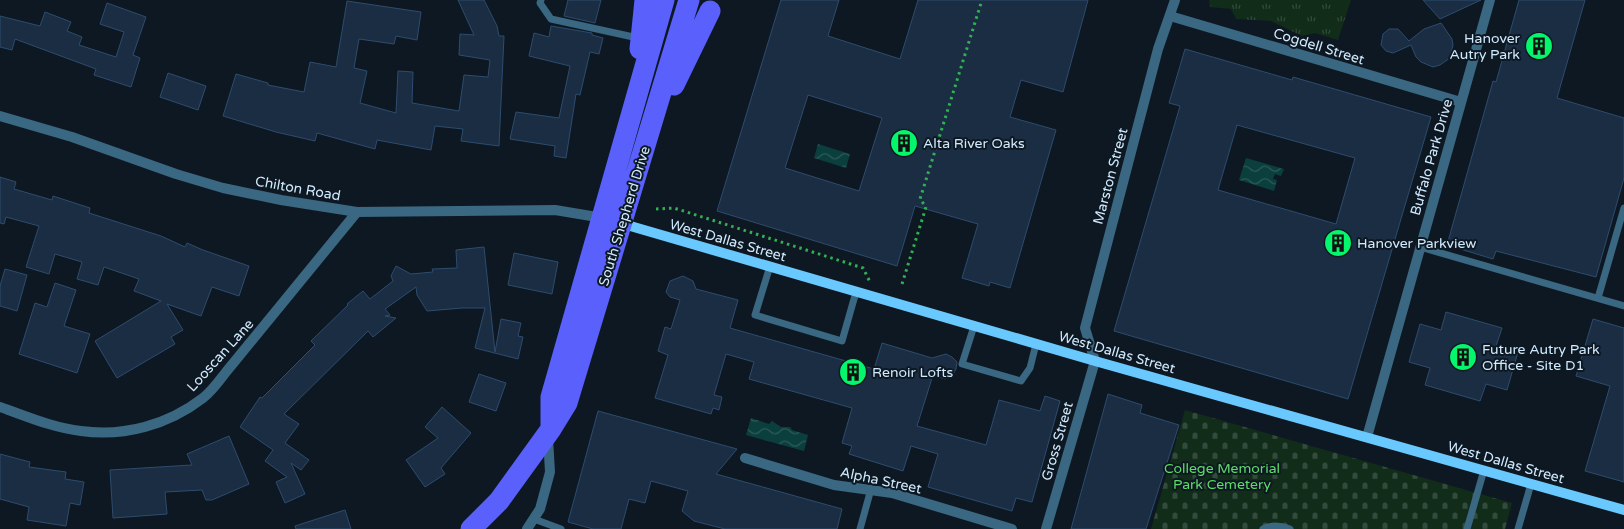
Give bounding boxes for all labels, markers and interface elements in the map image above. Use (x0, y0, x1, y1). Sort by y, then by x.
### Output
street label: Cogdell Street (1271, 25, 1367, 69)
place label: Hanover Autry Park (1449, 30, 1521, 63)
building icon: Hanover Autry Park (1524, 31, 1554, 61)
street label: Buffalo Park Drive (1407, 97, 1456, 217)
street label: Marston Street (1089, 125, 1132, 226)
building icon: Alta River Oaks (889, 128, 919, 158)
place label: Alta River Oaks (923, 135, 1025, 152)
street label: South Shepherd Drive (595, 144, 654, 288)
street label: Chilton Road (254, 173, 342, 204)
street label: West Dallas Street (668, 216, 789, 265)
building icon: Hanover Parkview (1323, 228, 1353, 258)
place label: Hanover Parkview (1357, 235, 1476, 252)
street label: Looscan Lane (183, 316, 257, 395)
street label: West Dallas Street (1057, 328, 1178, 377)
place label: Future Autry Park Office - Site D1 (1482, 341, 1600, 374)
building icon: Future Autry Park Office - Site D1 (1448, 342, 1478, 372)
building icon: Renoir Lofts (838, 357, 868, 387)
place label: Renoir Lofts (872, 364, 953, 381)
street label: Gross Street (1038, 399, 1077, 483)
street label: West Dallas Street (1446, 438, 1567, 487)
park label: College Memorial Park Cemetery (1164, 460, 1280, 493)
street label: Alpha Street (839, 464, 924, 498)

